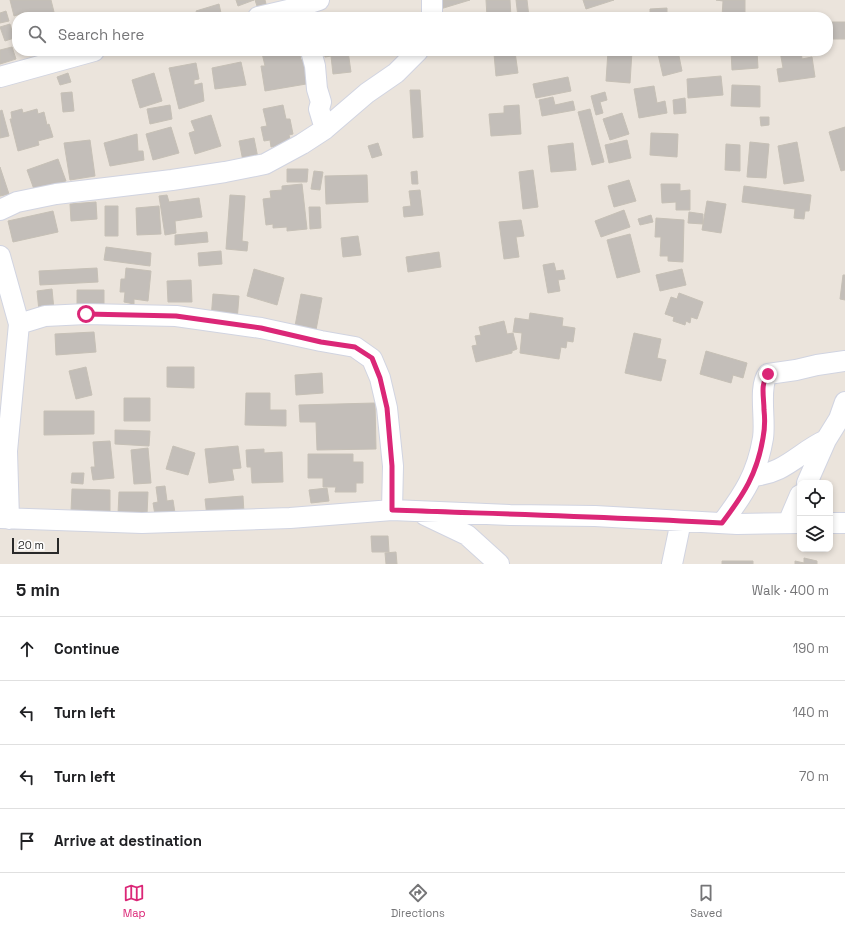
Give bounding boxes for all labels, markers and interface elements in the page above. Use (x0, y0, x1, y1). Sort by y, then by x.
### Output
search box (12, 12, 833, 56)
icon: search (26, 23, 48, 45)
text: Search here (58, 25, 144, 44)
route start (77, 305, 95, 323)
route end (759, 365, 777, 383)
map controls (797, 480, 833, 552)
button: locate (797, 480, 833, 516)
button: layers (797, 516, 833, 552)
scale bar (12, 536, 59, 555)
text: 20 m (18, 538, 44, 552)
text: 5 min (16, 579, 60, 601)
text: Walk · 400 m (752, 582, 829, 599)
icon: ahead (16, 638, 38, 660)
text: Continue (54, 639, 120, 658)
text: 190 m (793, 640, 829, 657)
icon: left (16, 702, 38, 724)
text: Turn left (54, 703, 116, 722)
text: 140 m (793, 704, 829, 721)
icon: left (16, 766, 38, 788)
text: Turn left (54, 767, 116, 786)
text: 70 m (799, 768, 829, 785)
icon: arrive (16, 830, 38, 852)
text: Arrive at destination (54, 831, 202, 850)
tab: Map (123, 882, 146, 920)
tab: Directions (391, 882, 445, 920)
tab: Saved (690, 882, 722, 920)

